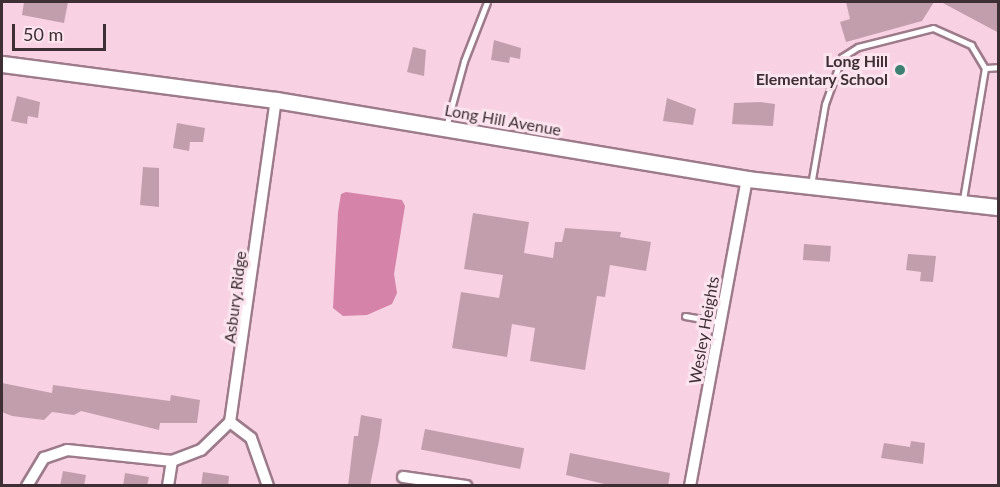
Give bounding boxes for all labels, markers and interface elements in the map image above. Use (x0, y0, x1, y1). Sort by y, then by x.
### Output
scale bar (15, 12, 110, 50)
text: 50 m (23, 23, 63, 45)
place label: Long Hill Elementary School (755, 51, 888, 89)
marker: Long Hill Elementary School (893, 63, 907, 77)
street label: Long Hill Avenue (443, 100, 563, 140)
street label: Asbury Ridge (220, 250, 250, 344)
street label: Wesley Heights (685, 274, 723, 386)

